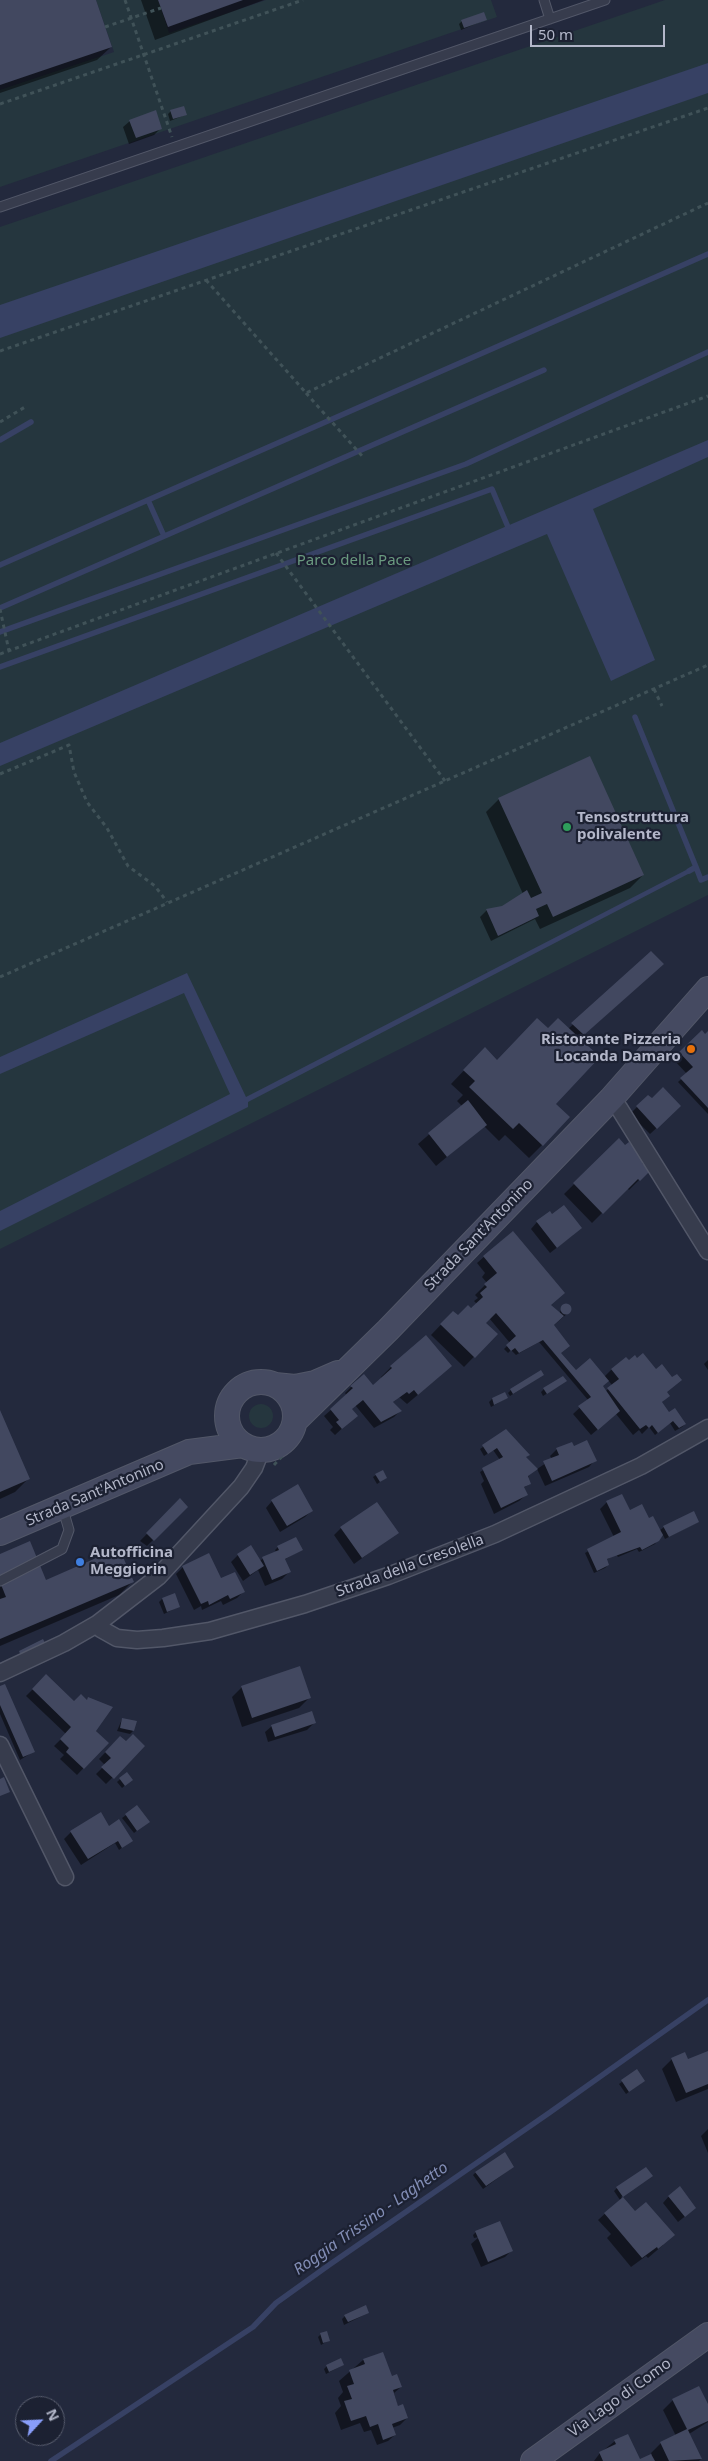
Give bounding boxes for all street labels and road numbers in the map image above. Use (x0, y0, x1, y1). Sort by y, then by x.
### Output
street label: Strada Sant'Antonino (421, 1175, 537, 1295)
street label: Strada Sant'Antonino (23, 1456, 167, 1530)
street label: Strada della Cresolella (334, 1531, 486, 1601)
street label: Via Lago di Como (565, 2355, 675, 2441)

